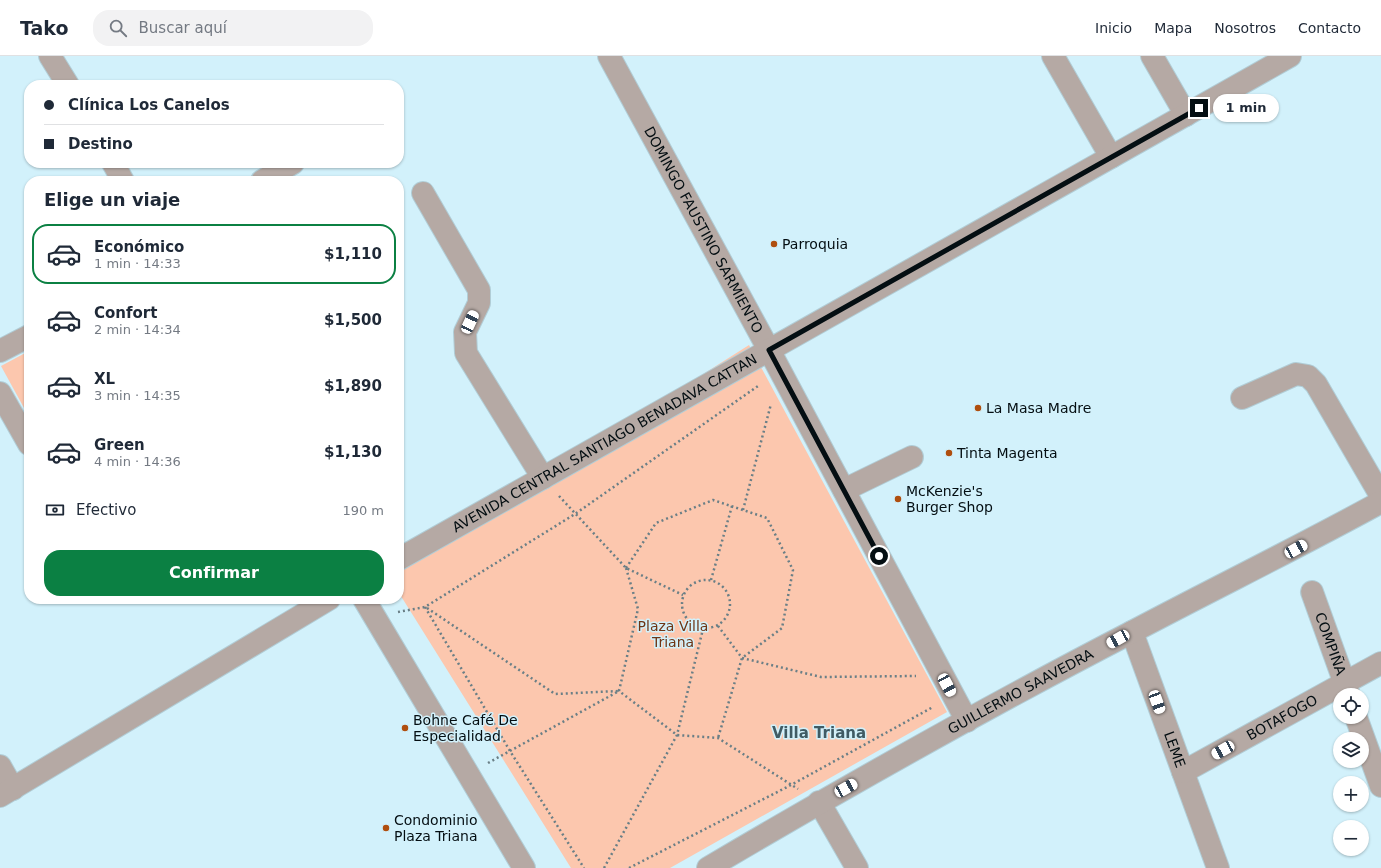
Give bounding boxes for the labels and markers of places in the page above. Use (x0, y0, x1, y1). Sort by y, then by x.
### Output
place label: Parroquia (782, 236, 848, 252)
marker: Parroquia (769, 239, 779, 249)
place label: La Masa Madre (986, 400, 1091, 416)
marker: La Masa Madre (973, 403, 983, 413)
place label: Tinta Magenta (956, 445, 1058, 461)
marker: Tinta Magenta (944, 448, 954, 458)
place label: McKenzie's Burger Shop (906, 483, 993, 515)
marker: McKenzie's Burger Shop (893, 494, 903, 504)
place label: Bohne Café De Especialidad (413, 712, 518, 744)
marker: Bohne Café De Especialidad (400, 723, 410, 733)
place label: Condominio Plaza Triana (394, 812, 478, 844)
marker: Condominio Plaza Triana (381, 823, 391, 833)

